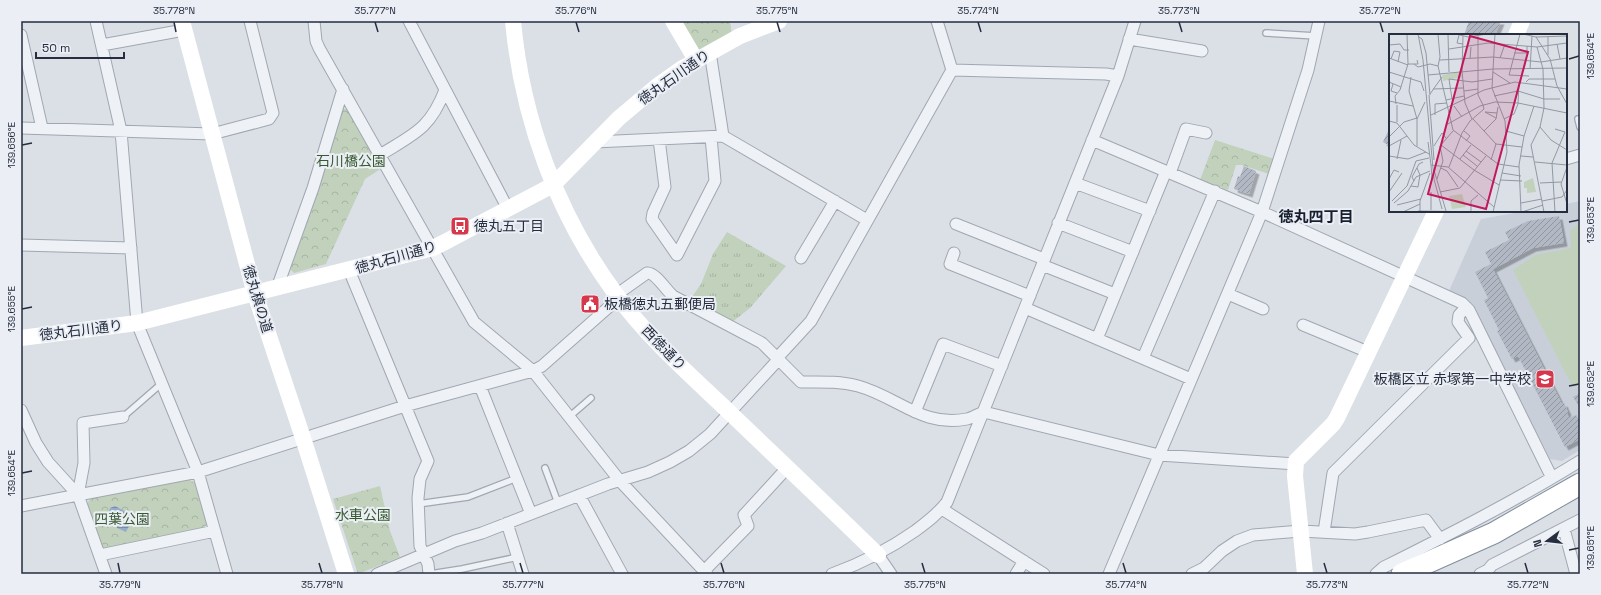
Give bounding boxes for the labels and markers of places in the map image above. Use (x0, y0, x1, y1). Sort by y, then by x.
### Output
bus stop icon: 徳丸五丁目 (449, 215, 471, 237)
place label: 徳丸五丁目 (474, 217, 544, 235)
public building icon: 板橋徳丸五郵便局 (579, 293, 601, 315)
place label: 板橋徳丸五郵便局 (604, 295, 716, 313)
school or university icon: 板橋区立 赤塚第一中学校 (1534, 368, 1556, 390)
place label: 板橋区立 赤塚第一中学校 (1373, 370, 1531, 388)

